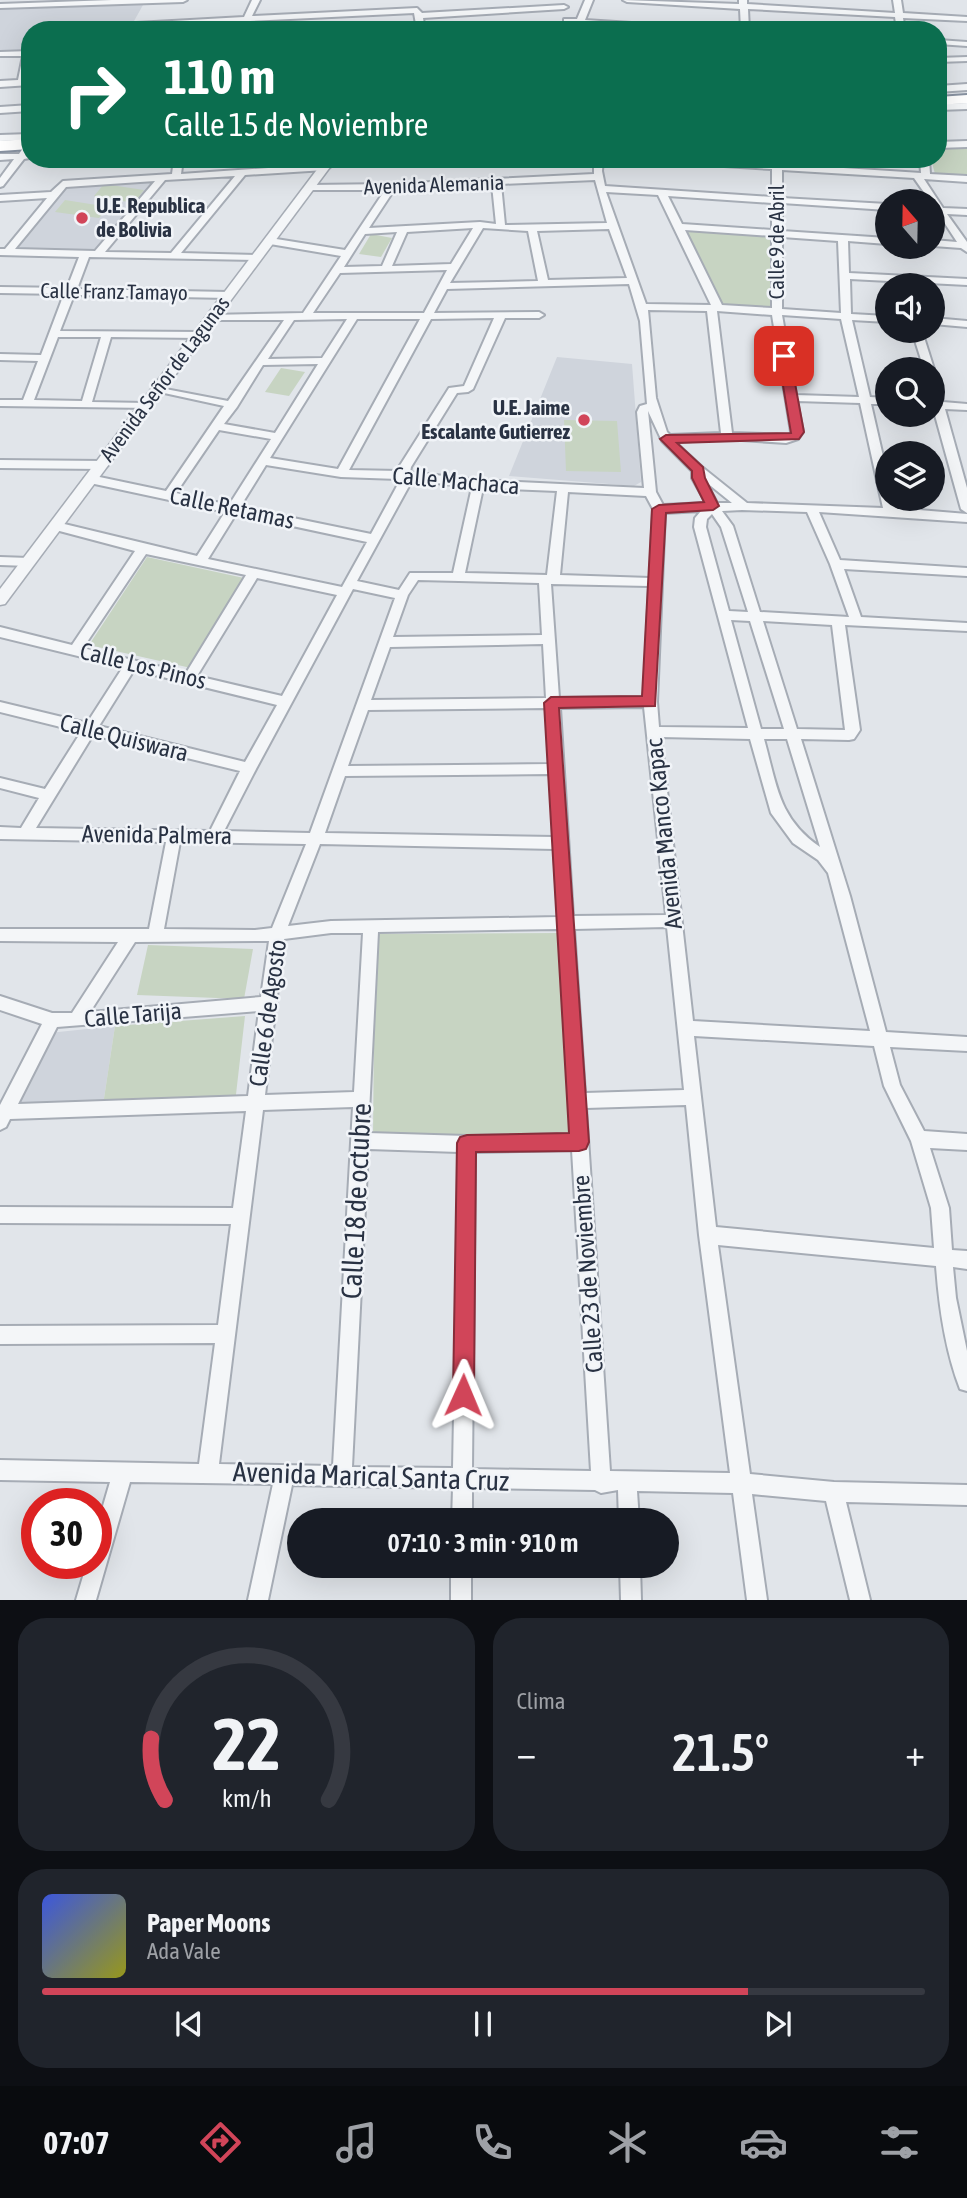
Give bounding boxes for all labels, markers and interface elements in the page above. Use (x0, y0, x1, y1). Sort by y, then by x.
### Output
text: 110 m (164, 48, 275, 104)
icon: right (49, 49, 140, 140)
text: Calle 15 de Noviembre (164, 106, 428, 143)
street label: Avenida Alemania (363, 170, 505, 198)
street label: Calle 9 de Abril (764, 184, 788, 299)
north arrow (875, 189, 945, 259)
map controls (875, 189, 945, 511)
place label: U.E. Republica de Bolivia (96, 193, 206, 241)
marker: U.E. Republica de Bolivia (74, 210, 90, 226)
button: sound (875, 273, 945, 343)
street label: Calle Franz Tamayo (40, 278, 188, 304)
street label: Avenida Señor de Lagunas (94, 291, 234, 466)
pin (754, 326, 814, 386)
icon: arrive (765, 337, 803, 375)
button: search (875, 357, 945, 427)
place label: U.E. Jaime Escalante Gutierrez (421, 395, 570, 443)
marker: U.E. Jaime Escalante Gutierrez (576, 412, 592, 428)
button: layers (875, 441, 945, 511)
street label: Calle Machaca (391, 461, 521, 500)
street label: Calle Retamas (167, 481, 297, 534)
street label: Calle Los Pinos (77, 637, 209, 694)
street label: Calle Quiswara (57, 709, 191, 766)
street label: Avenida Manco Kapac (640, 737, 687, 931)
street label: Avenida Palmera (82, 820, 232, 849)
street label: Calle 6 de Agosto (244, 938, 291, 1088)
street label: Calle Tarija (83, 997, 183, 1032)
street label: Calle 18 de octubre (335, 1102, 377, 1300)
street label: Calle 23 de Noviembre (567, 1174, 608, 1374)
position arrow (426, 1358, 500, 1432)
street label: Avenida Marical Santa Cruz (232, 1455, 510, 1497)
speed limit sign: 30 (21, 1488, 112, 1579)
text: 07:10 · 3 min · 910 m (388, 1528, 578, 1558)
text: Clima (517, 1688, 566, 1714)
text: 22 (212, 1703, 280, 1786)
text: 21.5° (672, 1722, 769, 1782)
text: − (517, 1731, 536, 1774)
text: + (905, 1731, 925, 1774)
text: km/h (221, 1784, 271, 1812)
text: Paper Moons (147, 1908, 270, 1938)
text: Ada Vale (147, 1938, 221, 1964)
icon: previous (170, 2005, 208, 2043)
icon: pause (464, 2005, 502, 2043)
icon: next (759, 2005, 797, 2043)
icon: directions (196, 2118, 245, 2167)
icon: music (332, 2118, 381, 2167)
icon: phone (468, 2118, 517, 2167)
icon: climate (603, 2118, 652, 2167)
icon: car (739, 2118, 788, 2167)
icon: filters (875, 2118, 924, 2167)
text: 07:07 (43, 2124, 110, 2161)

